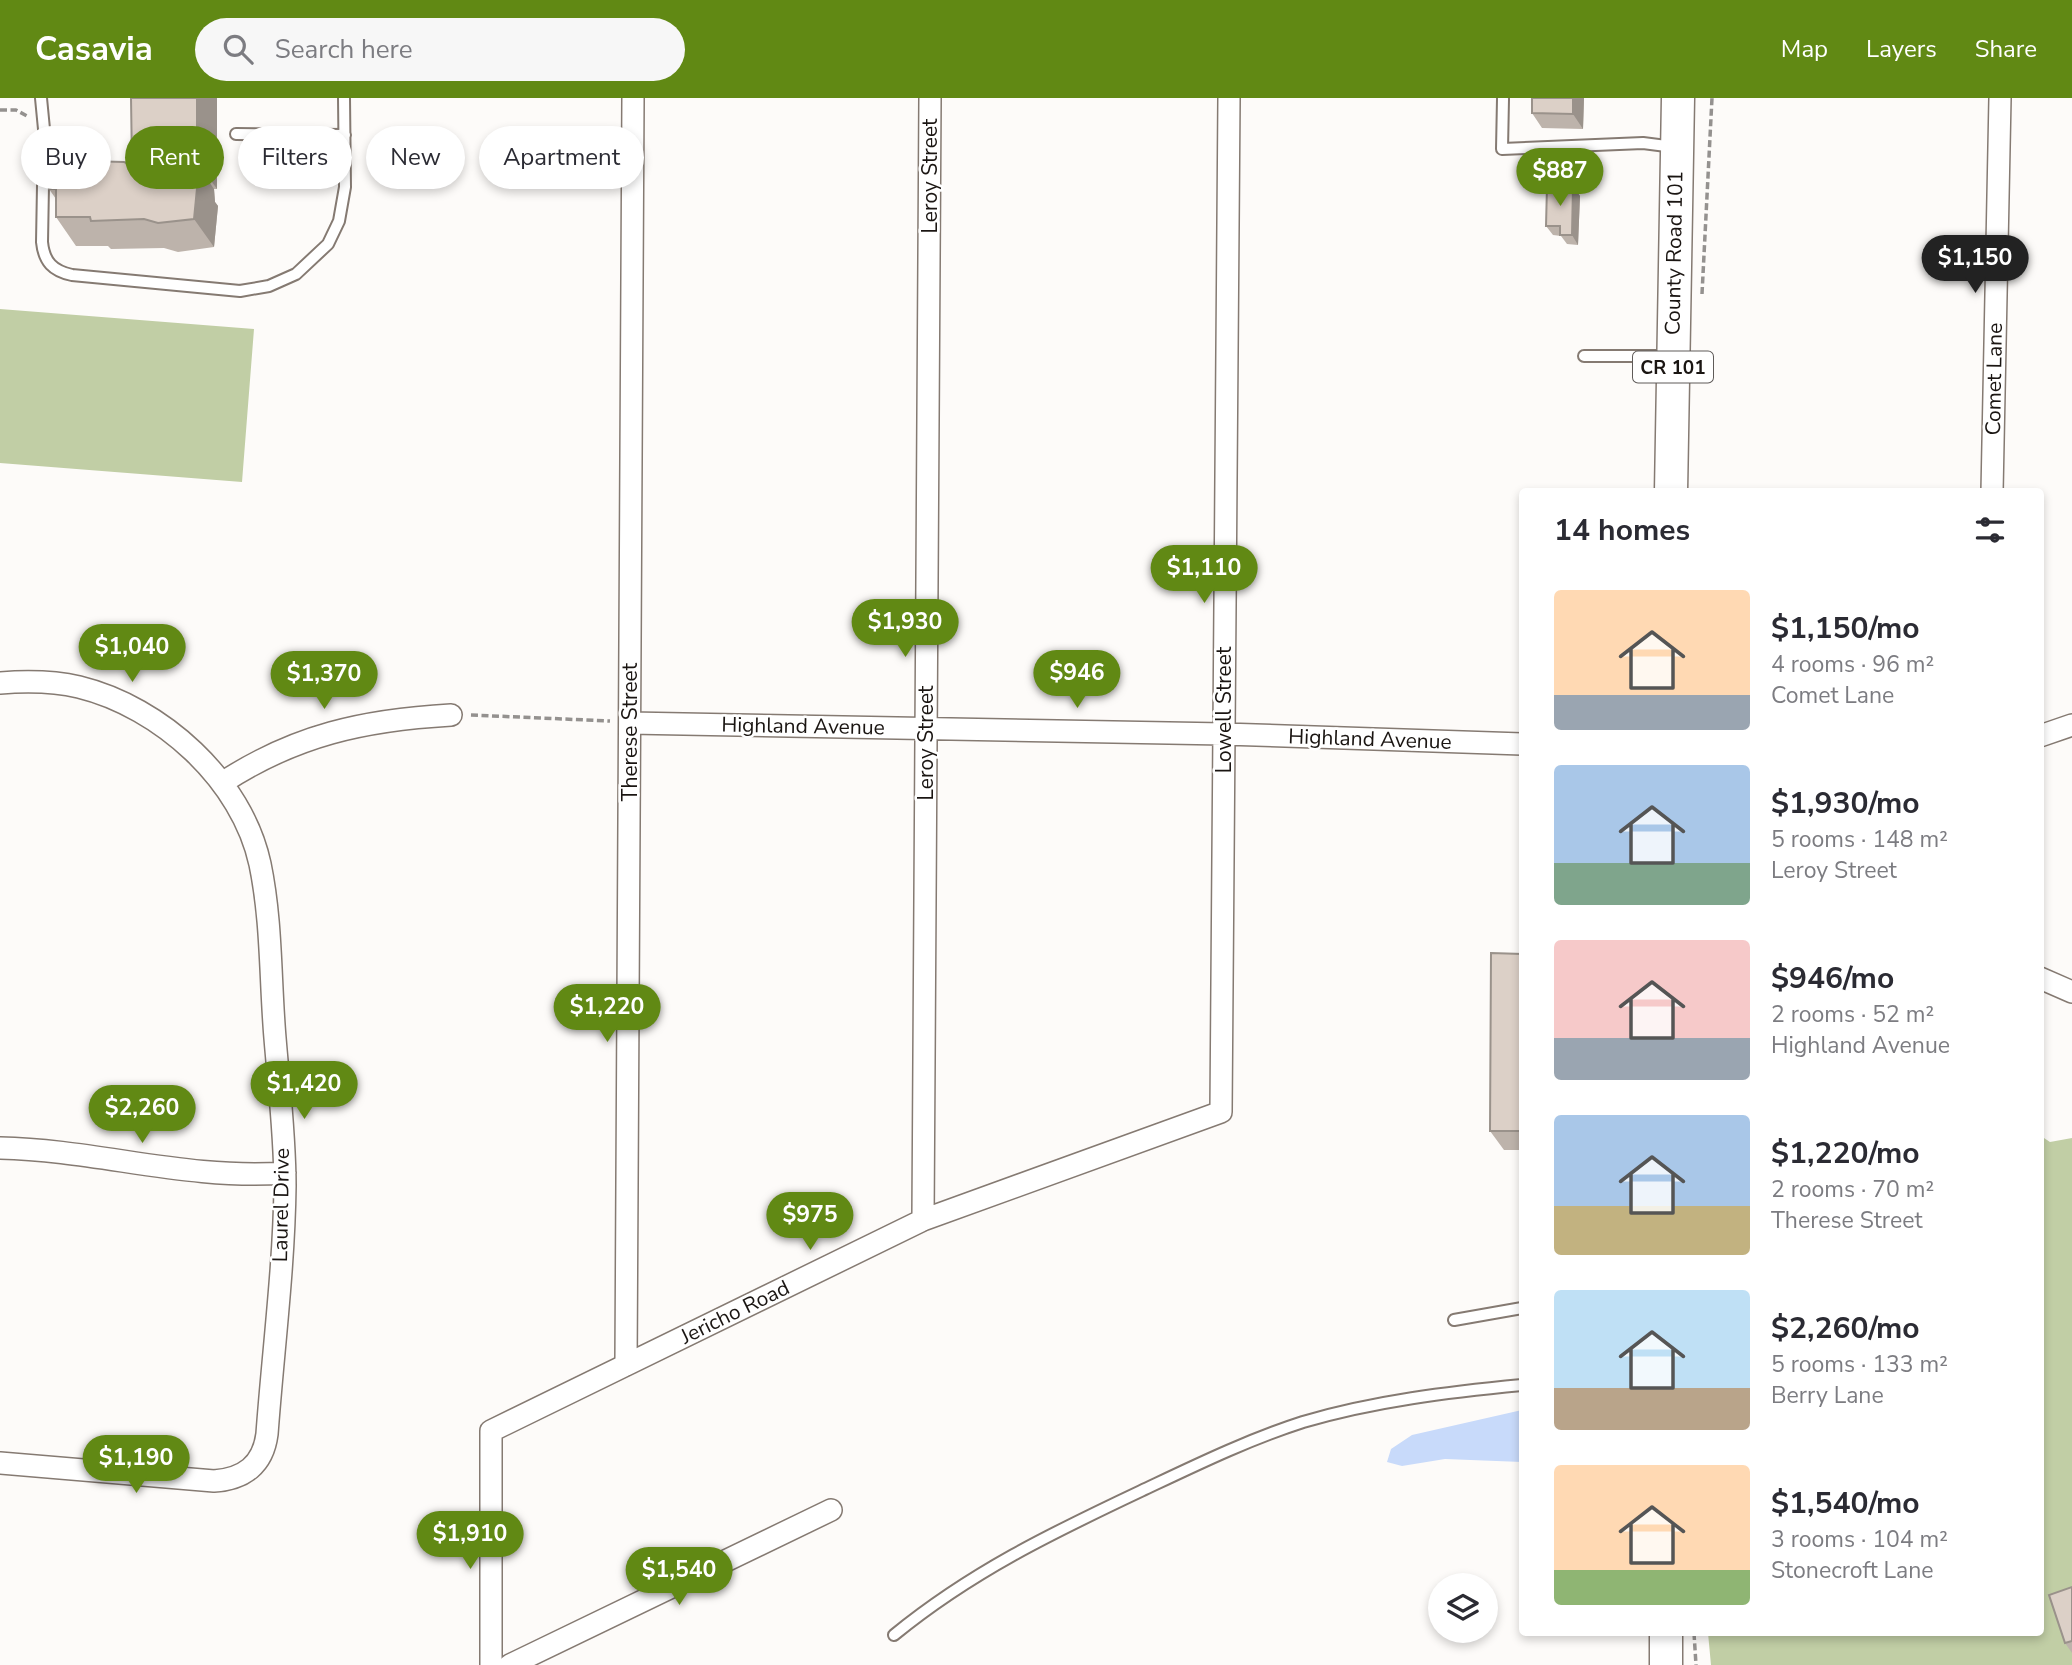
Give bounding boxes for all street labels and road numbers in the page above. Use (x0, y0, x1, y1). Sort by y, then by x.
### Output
street label: Leroy Street (916, 118, 944, 233)
street label: County Road 101 (1659, 171, 1689, 335)
street label: Comet Lane (1979, 322, 2009, 436)
road number: CR 101 (1633, 352, 1713, 382)
street label: Lowell Street (1210, 646, 1238, 773)
street label: Therese Street (616, 662, 644, 801)
street label: Leroy Street (912, 685, 940, 800)
street label: Highland Avenue (721, 711, 885, 741)
street label: Highland Avenue (1288, 722, 1452, 756)
street label: Laurel Drive (266, 1148, 296, 1262)
street label: Jericho Road (675, 1274, 794, 1351)

